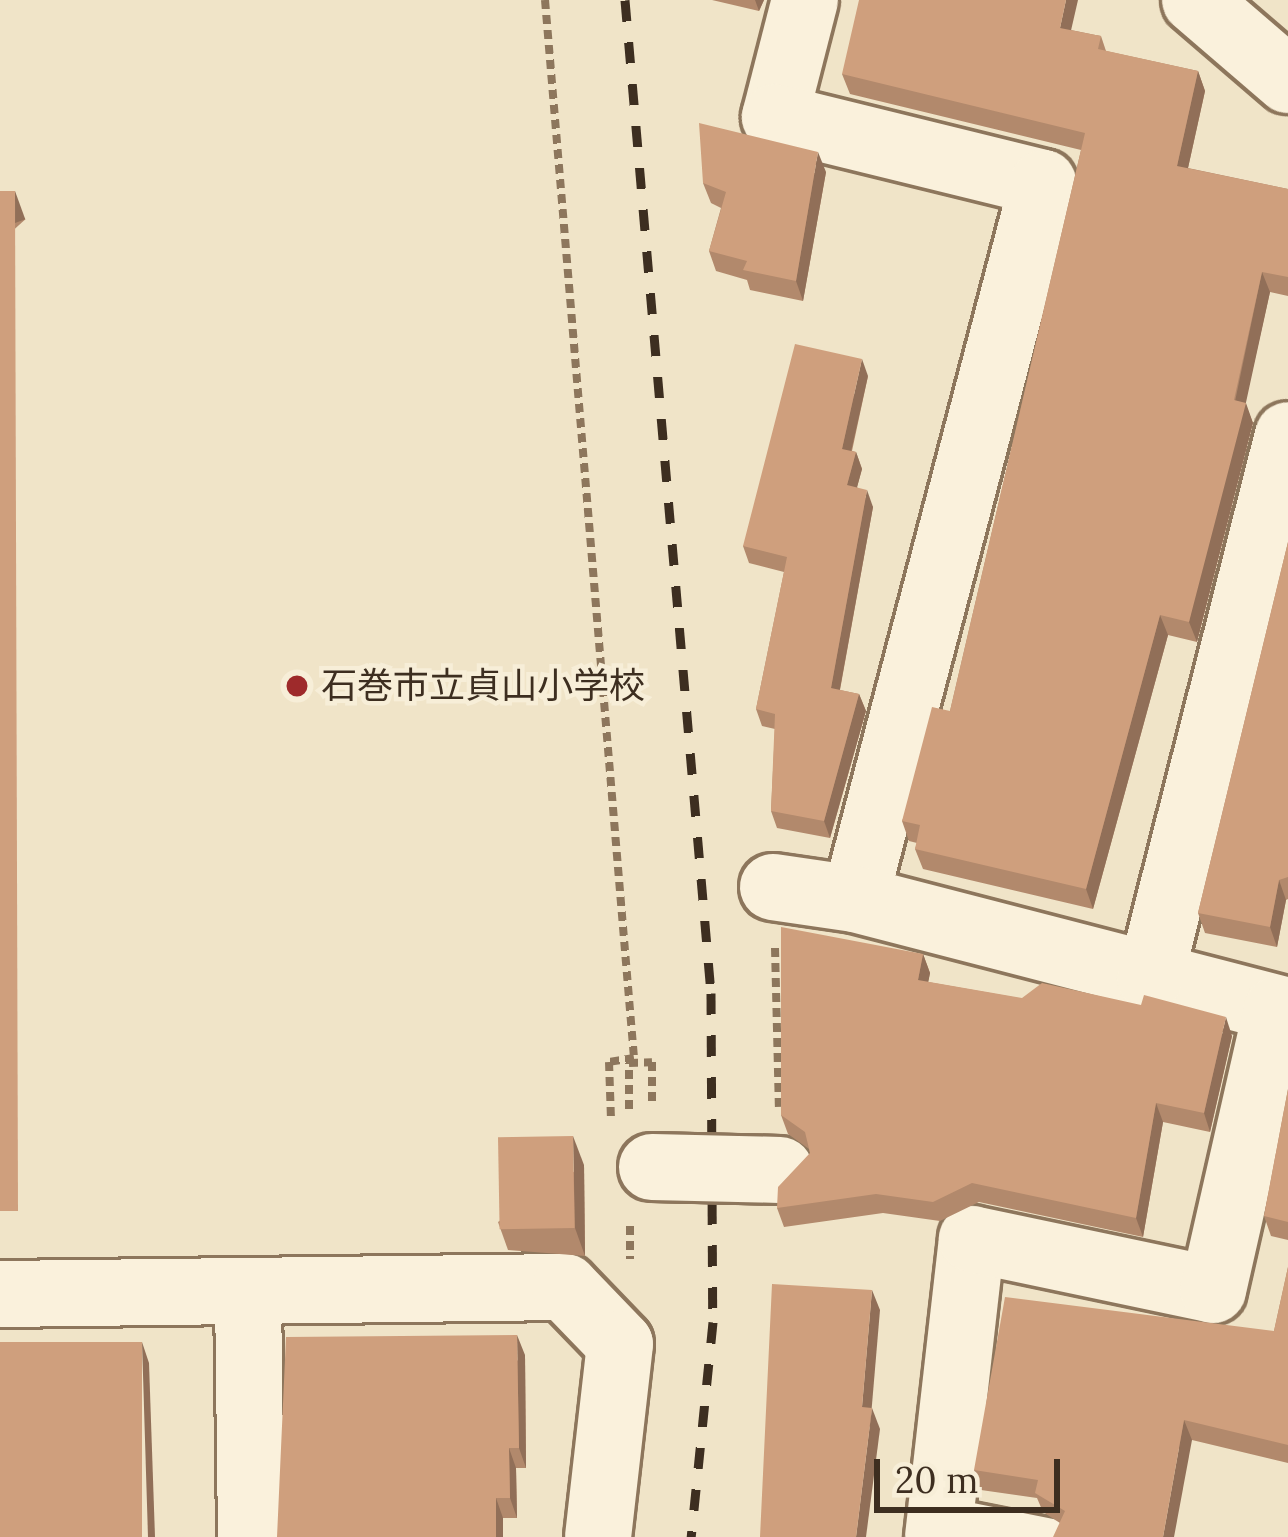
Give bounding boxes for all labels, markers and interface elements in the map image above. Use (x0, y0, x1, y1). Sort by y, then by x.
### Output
place label: 石巻市立貞山小学校 (321, 664, 645, 708)
marker: 石巻市立貞山小学校 (284, 673, 310, 699)
scale bar (880, 1435, 1066, 1509)
text: 20 m (895, 1457, 978, 1503)

